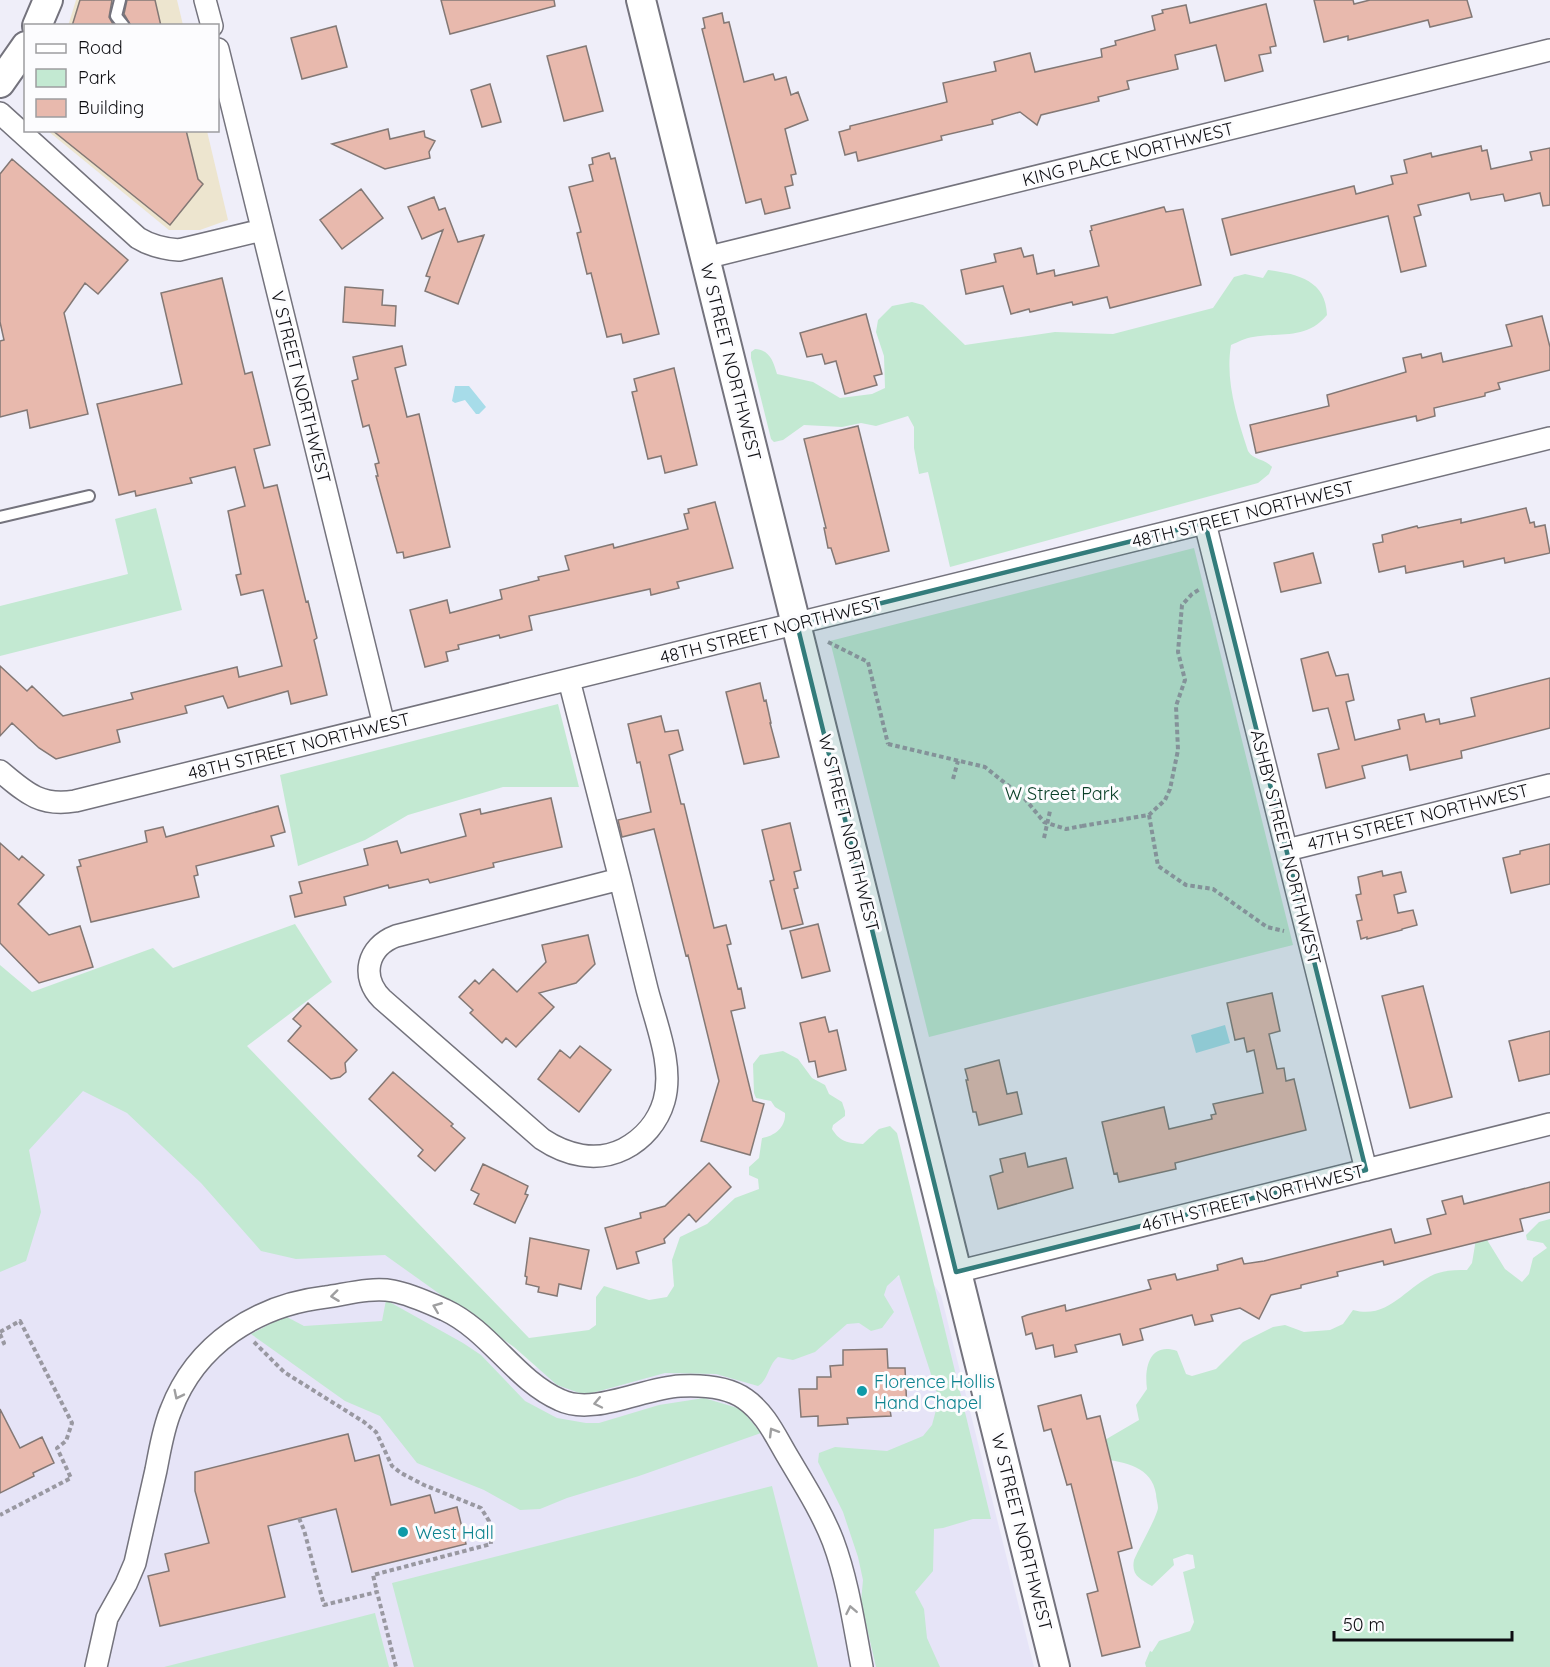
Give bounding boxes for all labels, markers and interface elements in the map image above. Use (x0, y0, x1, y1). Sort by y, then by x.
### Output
legend (24, 24, 219, 132)
text: Road (78, 36, 123, 59)
text: Park (78, 66, 116, 89)
text: Building (78, 96, 144, 119)
street label: KING PLACE NORTHWEST (1020, 117, 1236, 191)
street label: W STREET NORTHWEST (695, 261, 767, 463)
street label: V STREET NORTHWEST (266, 289, 336, 486)
street label: 48TH STREET NORTHWEST (1129, 475, 1357, 553)
street label: 48TH STREET NORTHWEST (657, 591, 885, 669)
street label: 48TH STREET NORTHWEST (185, 707, 413, 785)
street label: ASHBY STREET NORTHWEST (1246, 727, 1326, 967)
street label: W STREET NORTHWEST (813, 732, 885, 934)
street label: 47TH STREET NORTHWEST (1305, 778, 1531, 856)
park label: W Street Park (1005, 782, 1119, 805)
street label: 46TH STREET NORTHWEST (1139, 1159, 1367, 1237)
one-way arrow (330, 1289, 339, 1302)
one-way arrow (432, 1302, 443, 1314)
place label: Florence Hollis Hand Chapel (874, 1370, 995, 1414)
marker: Florence Hollis Hand Chapel (855, 1384, 869, 1398)
one-way arrow (173, 1389, 185, 1400)
one-way arrow (594, 1396, 604, 1409)
one-way arrow (769, 1428, 780, 1438)
street label: W STREET NORTHWEST (986, 1431, 1058, 1633)
place label: West Hall (415, 1521, 494, 1544)
marker: West Hall (396, 1525, 410, 1539)
scale bar (1334, 1604, 1512, 1642)
one-way arrow (845, 1605, 858, 1615)
text: 50 m (1343, 1613, 1385, 1636)

